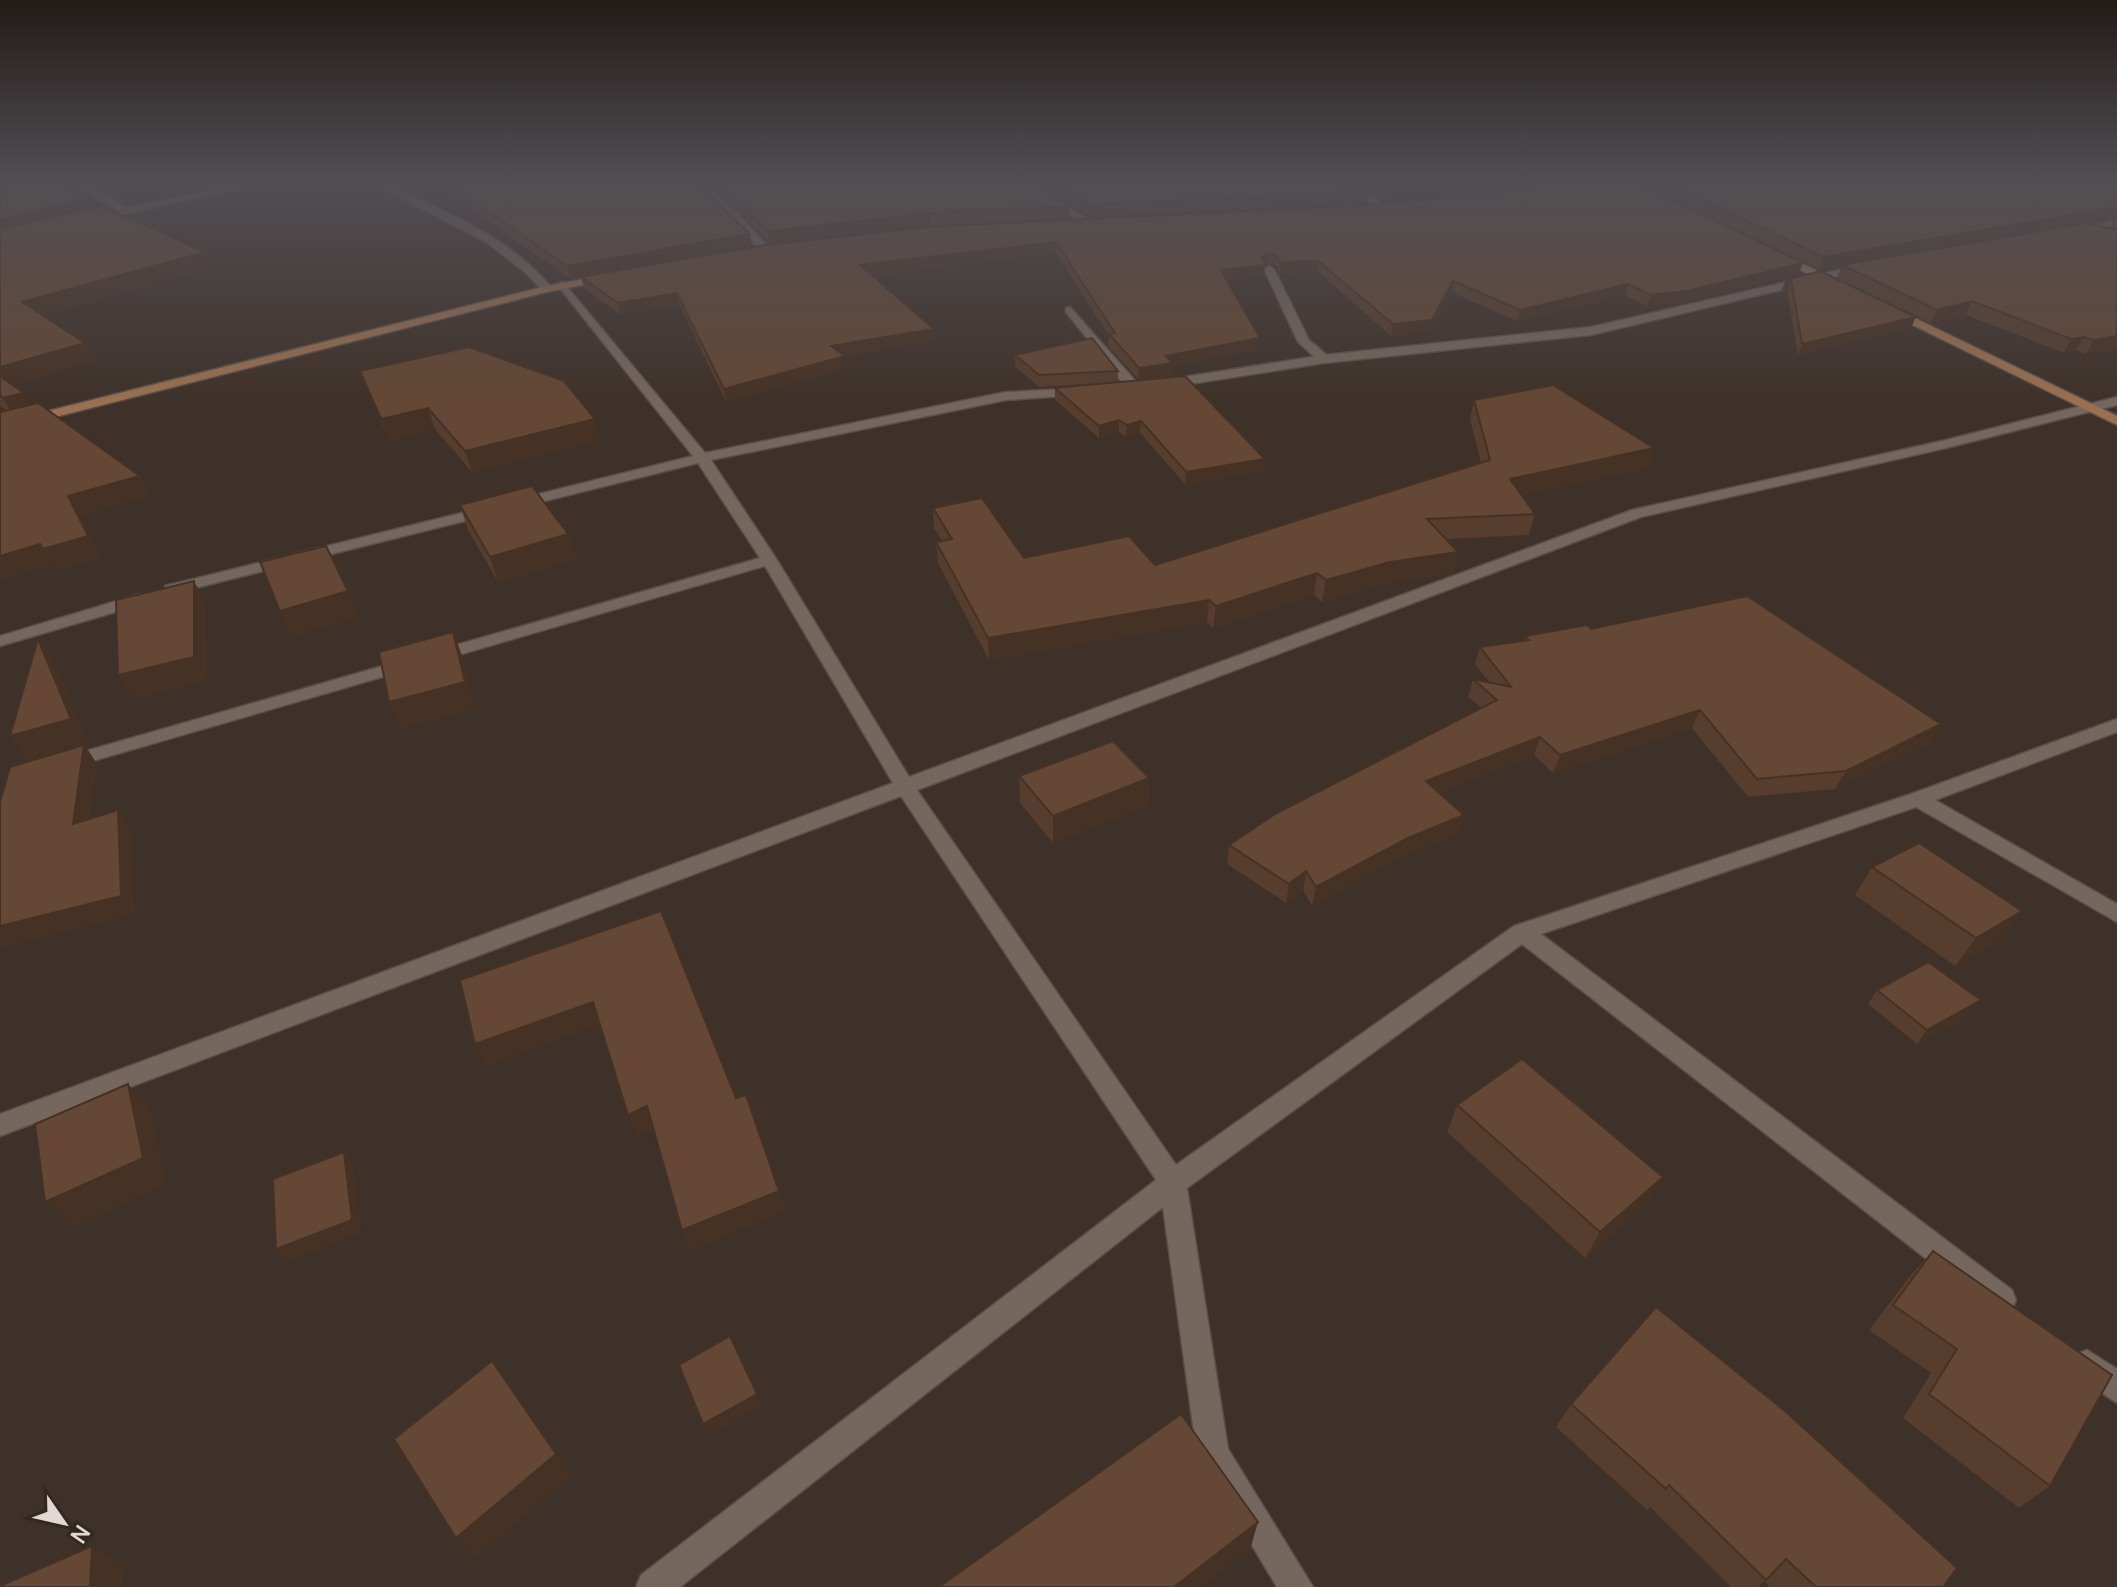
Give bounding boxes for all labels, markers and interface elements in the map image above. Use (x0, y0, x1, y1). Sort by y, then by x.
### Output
north arrow (24, 1483, 104, 1563)
text: N (64, 1519, 97, 1549)

